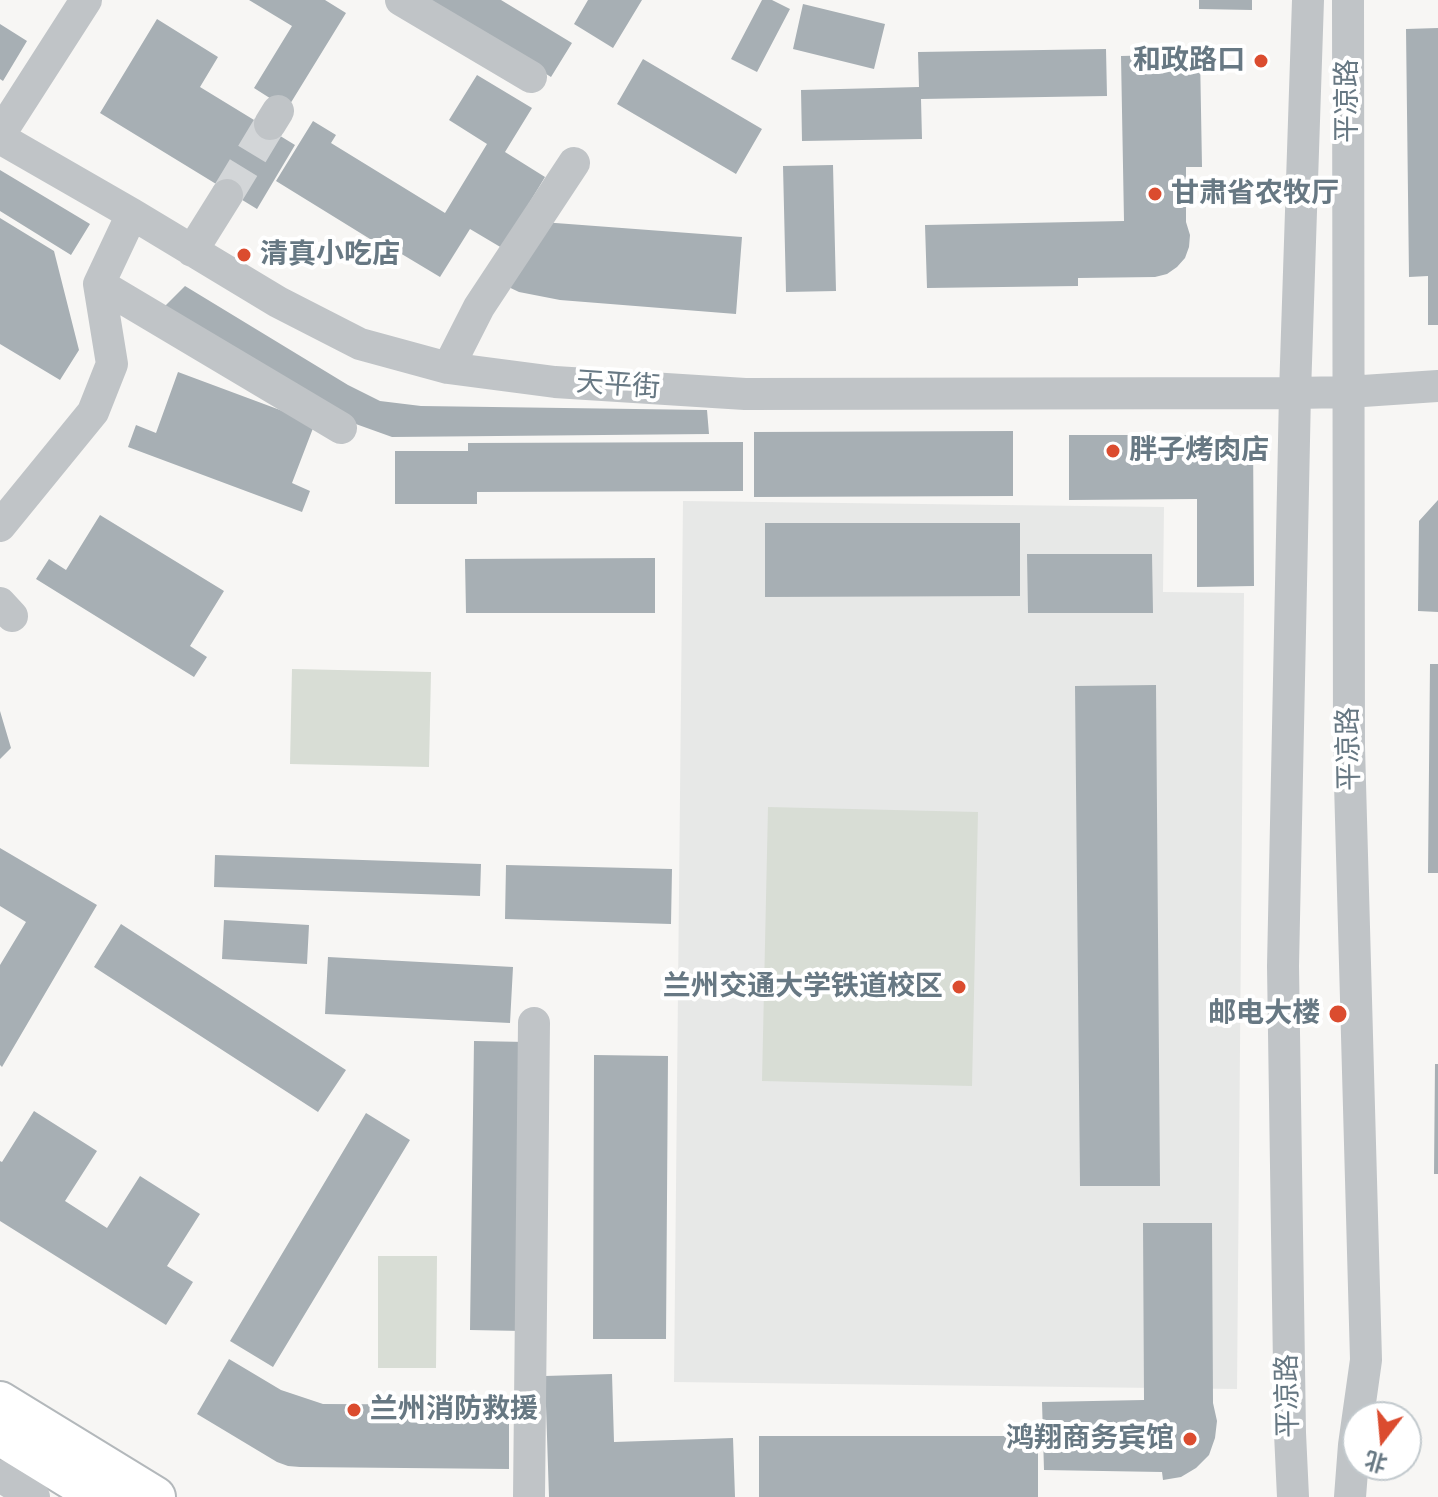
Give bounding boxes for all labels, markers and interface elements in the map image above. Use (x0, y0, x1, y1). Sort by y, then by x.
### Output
place label: 和政路口 (1133, 44, 1245, 78)
marker: 和政路口 (1252, 52, 1270, 70)
street label: 平凉路 (1331, 59, 1365, 143)
place label: 甘肃省农牧厅 (1171, 177, 1339, 211)
marker: 甘肃省农牧厅 (1146, 185, 1164, 203)
place label: 清真小吃店 (260, 238, 400, 272)
marker: 清真小吃店 (235, 246, 253, 264)
street label: 天平街 (575, 366, 661, 406)
place label: 胖子烤肉店 (1129, 434, 1269, 468)
marker: 胖子烤肉店 (1104, 442, 1122, 460)
street label: 平凉路 (1332, 707, 1368, 791)
place label: 兰州交通大学铁道校区 (663, 970, 943, 1004)
marker: 兰州交通大学铁道校区 (950, 978, 968, 996)
place label: 邮电大楼 (1208, 997, 1320, 1031)
marker: 邮电大楼 (1327, 1003, 1349, 1025)
street label: 平凉路 (1271, 1354, 1307, 1438)
place label: 兰州消防救援 (370, 1393, 538, 1427)
marker: 兰州消防救援 (345, 1401, 363, 1419)
north arrow (1342, 1401, 1422, 1481)
place label: 鸿翔商务宾馆 (1006, 1422, 1174, 1456)
marker: 鸿翔商务宾馆 (1181, 1430, 1199, 1448)
text: 北 (1361, 1445, 1391, 1480)

